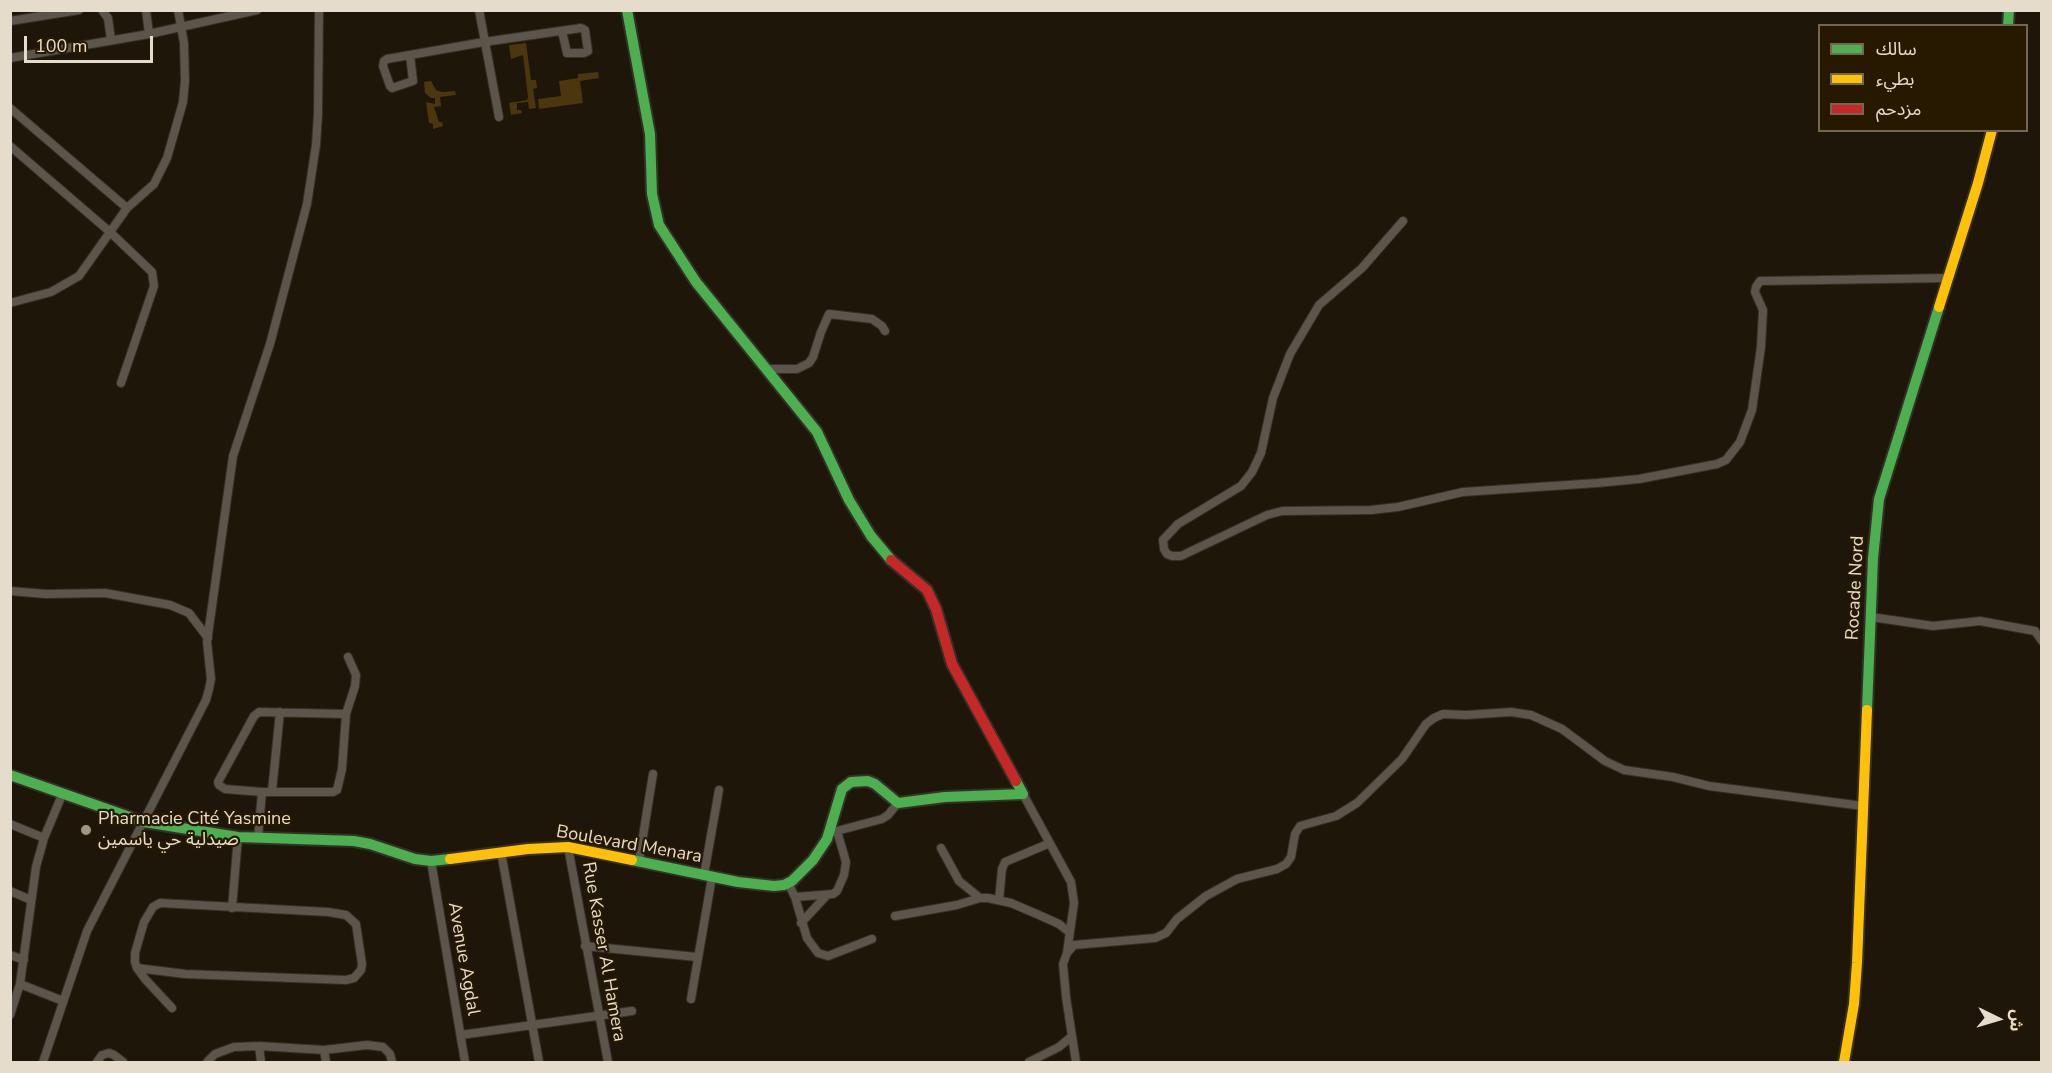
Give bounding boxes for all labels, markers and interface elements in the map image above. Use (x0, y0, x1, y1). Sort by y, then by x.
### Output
scale bar (27, 24, 156, 62)
legend (1818, 24, 2028, 132)
text: 100 m (35, 34, 87, 58)
text: سالك (1876, 37, 1917, 61)
text: بطيء (1876, 67, 1914, 91)
text: مزدحم (1876, 97, 1921, 121)
street label: Rocade Nord (1842, 535, 1870, 641)
place label: Pharmacie Cité Yasmine صيدلية حي ياسمين (98, 809, 291, 852)
street label: Boulevard Menara (554, 822, 704, 868)
marker: Pharmacie Cité Yasmine صيدلية حي ياسمين (79, 823, 93, 837)
street label: Rue Kasser Al Hamera (577, 860, 629, 1044)
street label: Avenue Agdal (442, 901, 484, 1017)
north arrow (1968, 989, 2028, 1049)
text: ش (2004, 1009, 2028, 1032)

